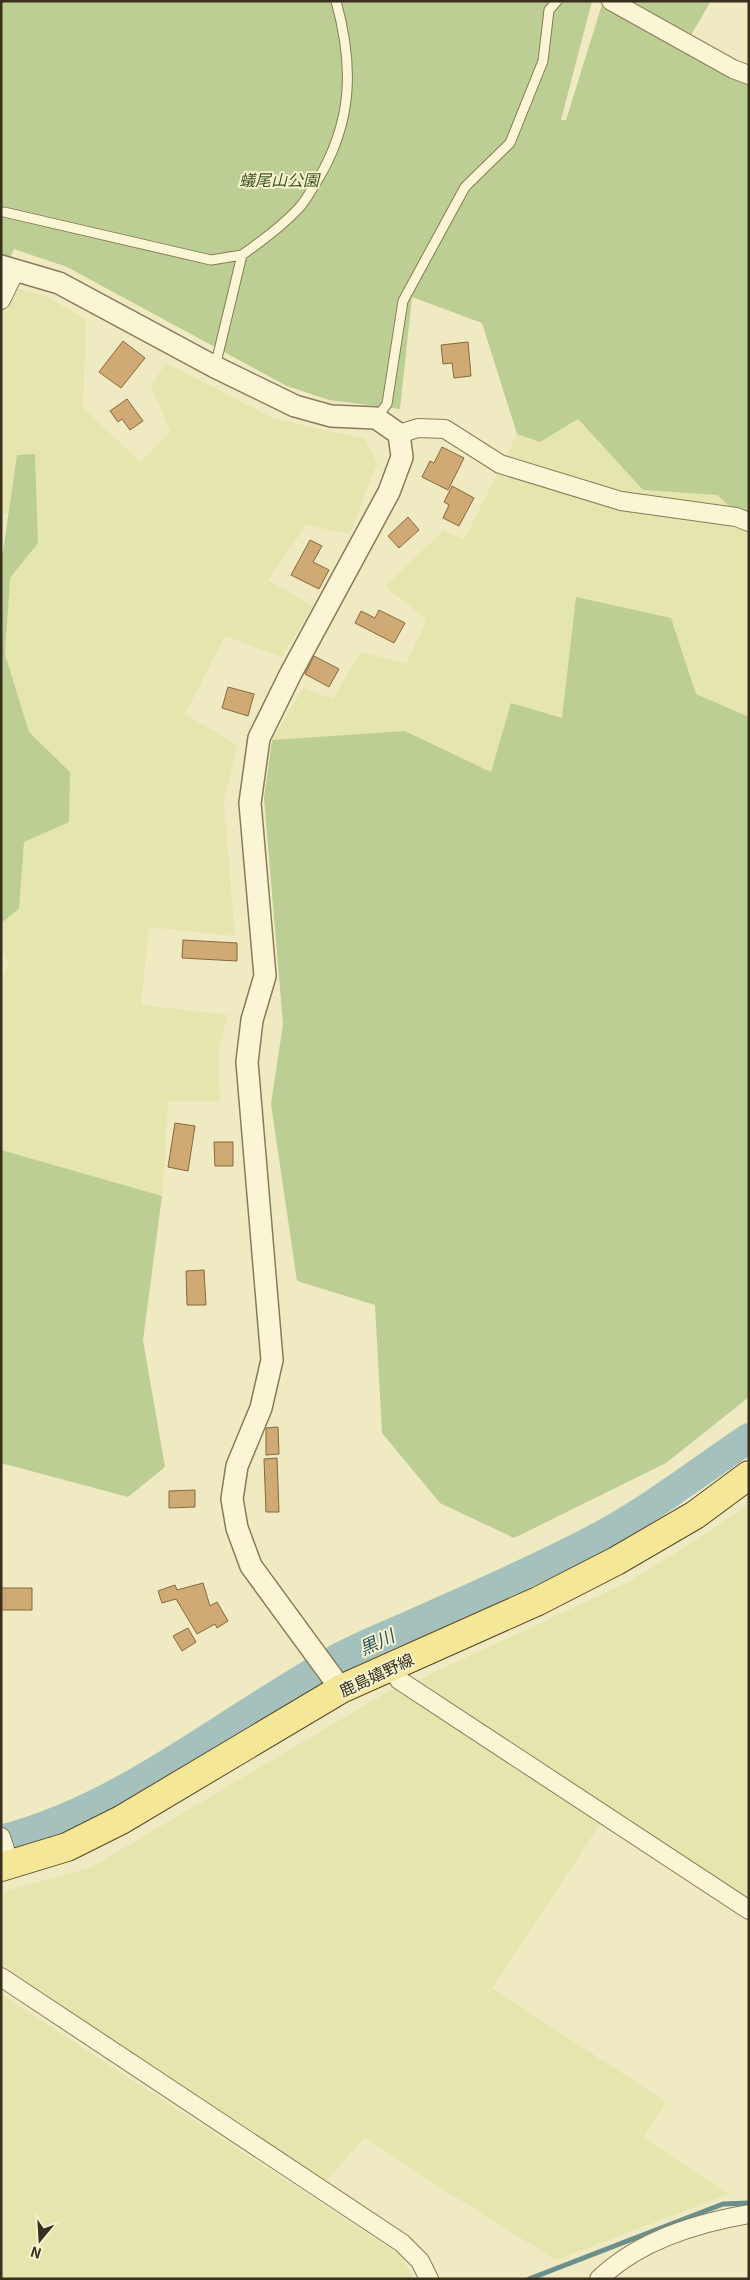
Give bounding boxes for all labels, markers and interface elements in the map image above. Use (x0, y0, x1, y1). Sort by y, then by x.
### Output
park label: 蟻尾山公園 (239, 167, 321, 191)
water label: 黒川 (354, 1621, 400, 1660)
street label: 鹿島嬉野線 (335, 1646, 417, 1702)
north arrow (15, 2215, 65, 2265)
text: N (28, 2242, 44, 2264)

